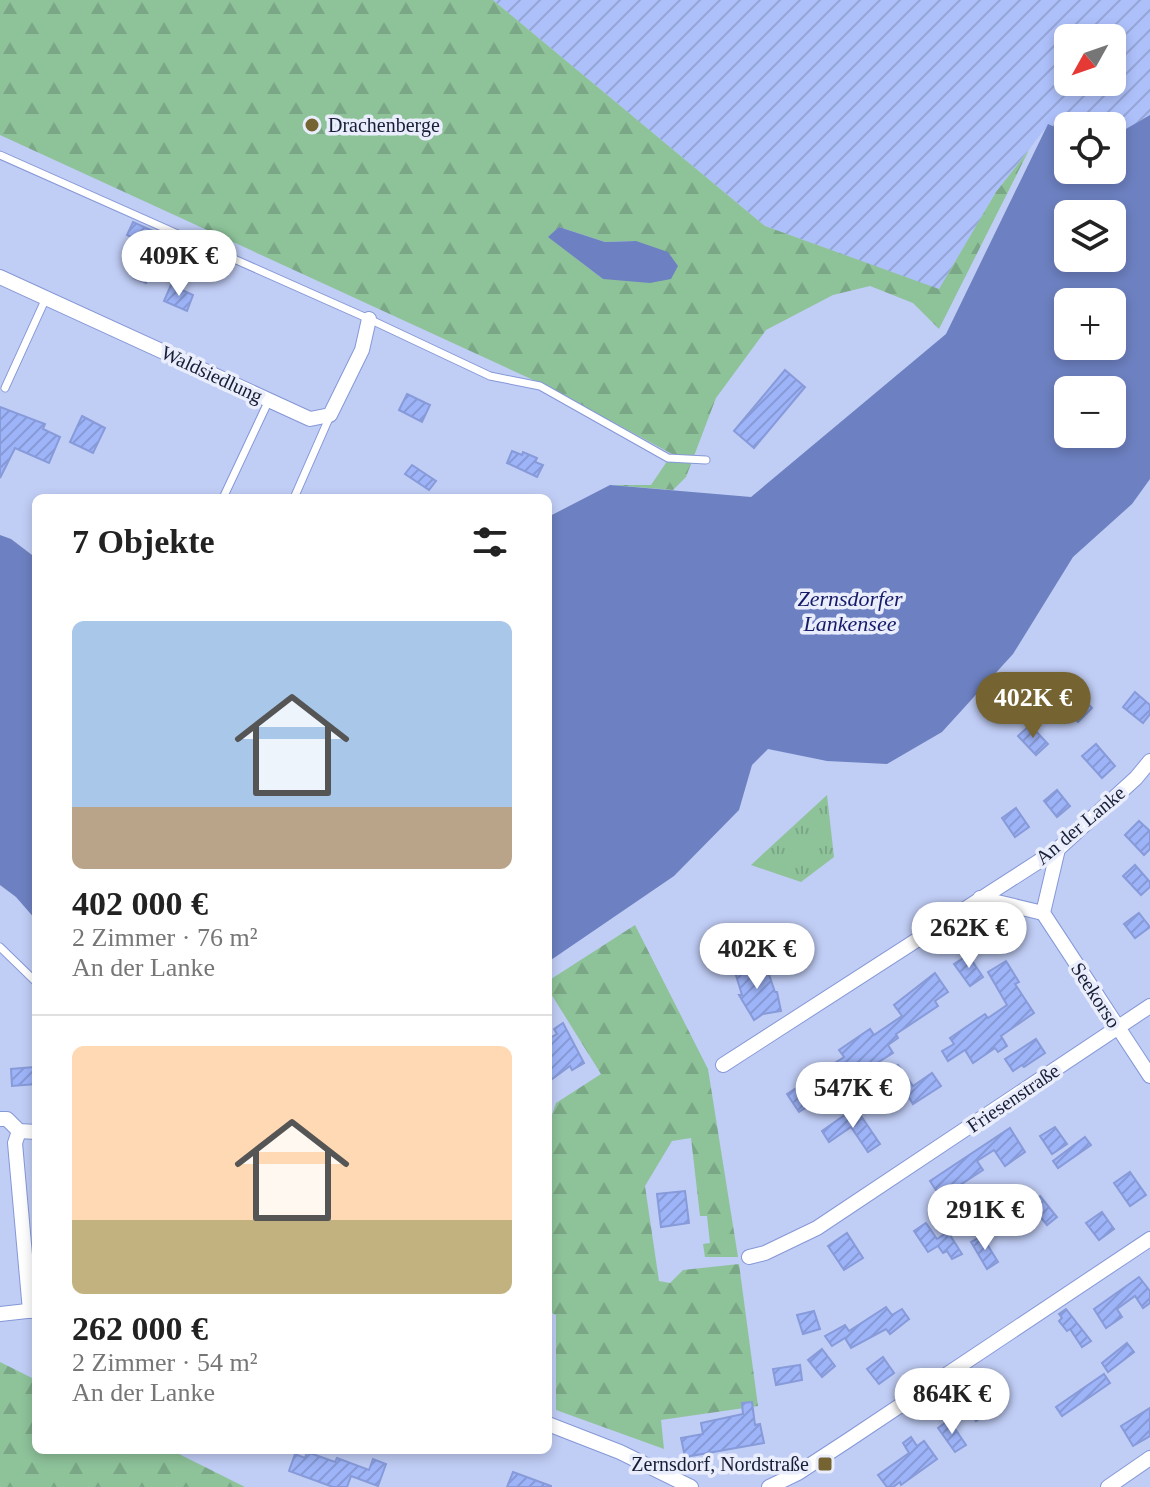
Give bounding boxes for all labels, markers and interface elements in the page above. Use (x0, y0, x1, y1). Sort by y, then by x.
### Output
north arrow (1054, 24, 1126, 96)
map controls (1054, 24, 1126, 448)
button: locate (1054, 112, 1126, 184)
place label: Drachenberge (328, 114, 440, 137)
marker: Drachenberge (303, 116, 321, 134)
button: layers (1054, 200, 1126, 272)
pin: 409K € (114, 230, 244, 298)
text: 409K € (140, 241, 218, 270)
button: + (1054, 288, 1126, 360)
street label: Waldsiedlung (157, 341, 266, 408)
button: − (1054, 376, 1126, 448)
icon: filters (468, 520, 512, 564)
text: 7 Objekte (72, 523, 215, 560)
water label: Zernsdorfer Lankensee (797, 586, 903, 636)
pin: 402K € (968, 672, 1098, 740)
icon: home (220, 673, 364, 817)
text: 402K € (994, 683, 1072, 712)
street label: An der Lanke (1031, 781, 1129, 869)
text: 402 000 € (72, 885, 208, 922)
pin: 262K € (904, 902, 1034, 970)
text: 262K € (930, 913, 1008, 942)
text: 2 Zimmer · 76 m² (72, 923, 257, 952)
pin: 402K € (692, 923, 822, 991)
text: 402K € (718, 934, 796, 963)
text: An der Lanke (72, 953, 215, 982)
street label: Seekorso (1067, 958, 1125, 1032)
street label: Friesenstraße (963, 1059, 1063, 1137)
pin: 547K € (788, 1062, 918, 1130)
text: 547K € (814, 1073, 892, 1102)
icon: home (220, 1098, 364, 1242)
pin: 291K € (920, 1184, 1050, 1252)
text: 291K € (946, 1195, 1024, 1224)
text: 262 000 € (72, 1310, 208, 1347)
text: 2 Zimmer · 54 m² (72, 1348, 257, 1377)
pin: 864K € (887, 1368, 1017, 1436)
text: An der Lanke (72, 1378, 215, 1407)
text: 864K € (913, 1379, 991, 1408)
place label: Zernsdorf, Nordstraße (631, 1453, 809, 1475)
marker: Zernsdorf, Nordstraße (816, 1455, 834, 1473)

